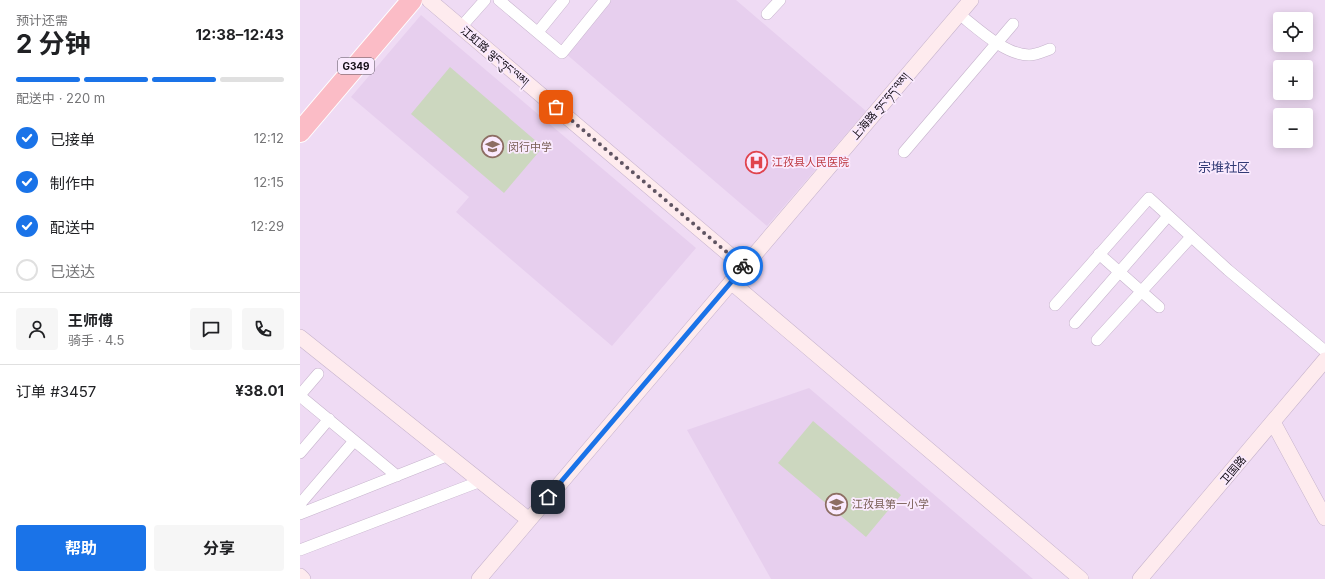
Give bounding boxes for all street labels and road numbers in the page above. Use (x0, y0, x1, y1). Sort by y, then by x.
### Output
street label: 江虹路 ལྕང་ཧུང་ལམ། (456, 23, 532, 91)
road number: G349 (338, 58, 374, 74)
street label: 上海路 ཧྲང་ཧད་ལམ། (848, 69, 915, 144)
street label: 卫国路 (1217, 453, 1249, 487)

